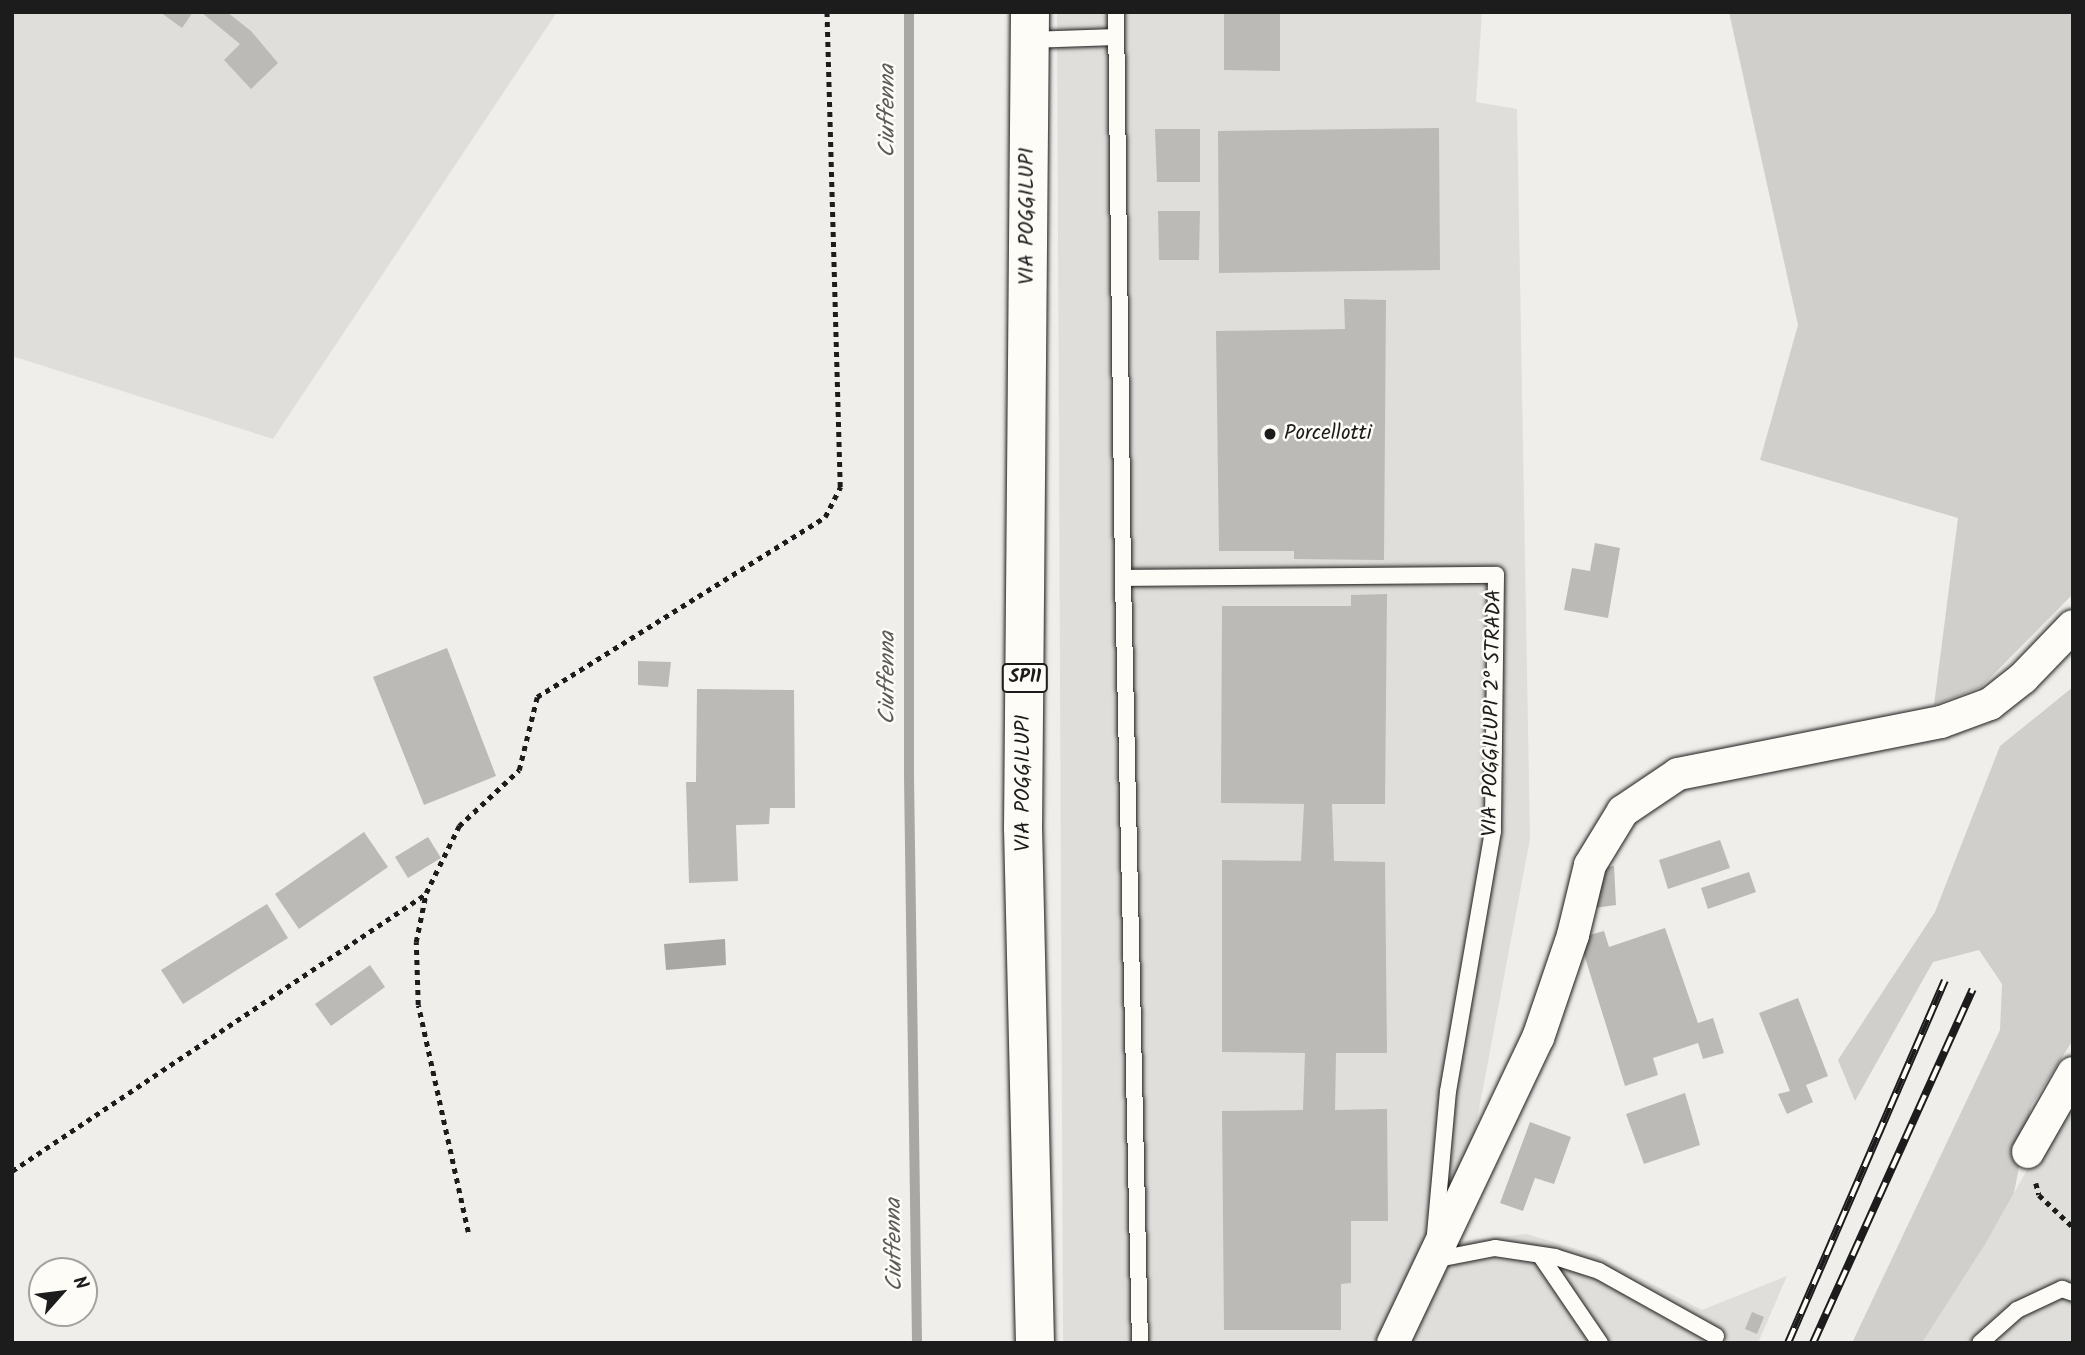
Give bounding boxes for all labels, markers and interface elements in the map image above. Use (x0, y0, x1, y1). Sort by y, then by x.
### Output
water label: Ciuffenna (874, 64, 902, 158)
street label: VIA POGGILUPI (1015, 147, 1041, 285)
place label: Porcellotti (1284, 421, 1372, 447)
marker: Porcellotti (1262, 426, 1278, 442)
street label: VIA POGGILUPI 2° STRADA (1478, 589, 1508, 837)
water label: Ciuffenna (874, 631, 902, 725)
road number: SP11 (1000, 663, 1050, 694)
street label: VIA POGGILUPI (1011, 714, 1037, 852)
water label: Ciuffenna (880, 1198, 910, 1292)
north arrow (28, 1257, 98, 1327)
text: N (64, 1271, 96, 1295)

